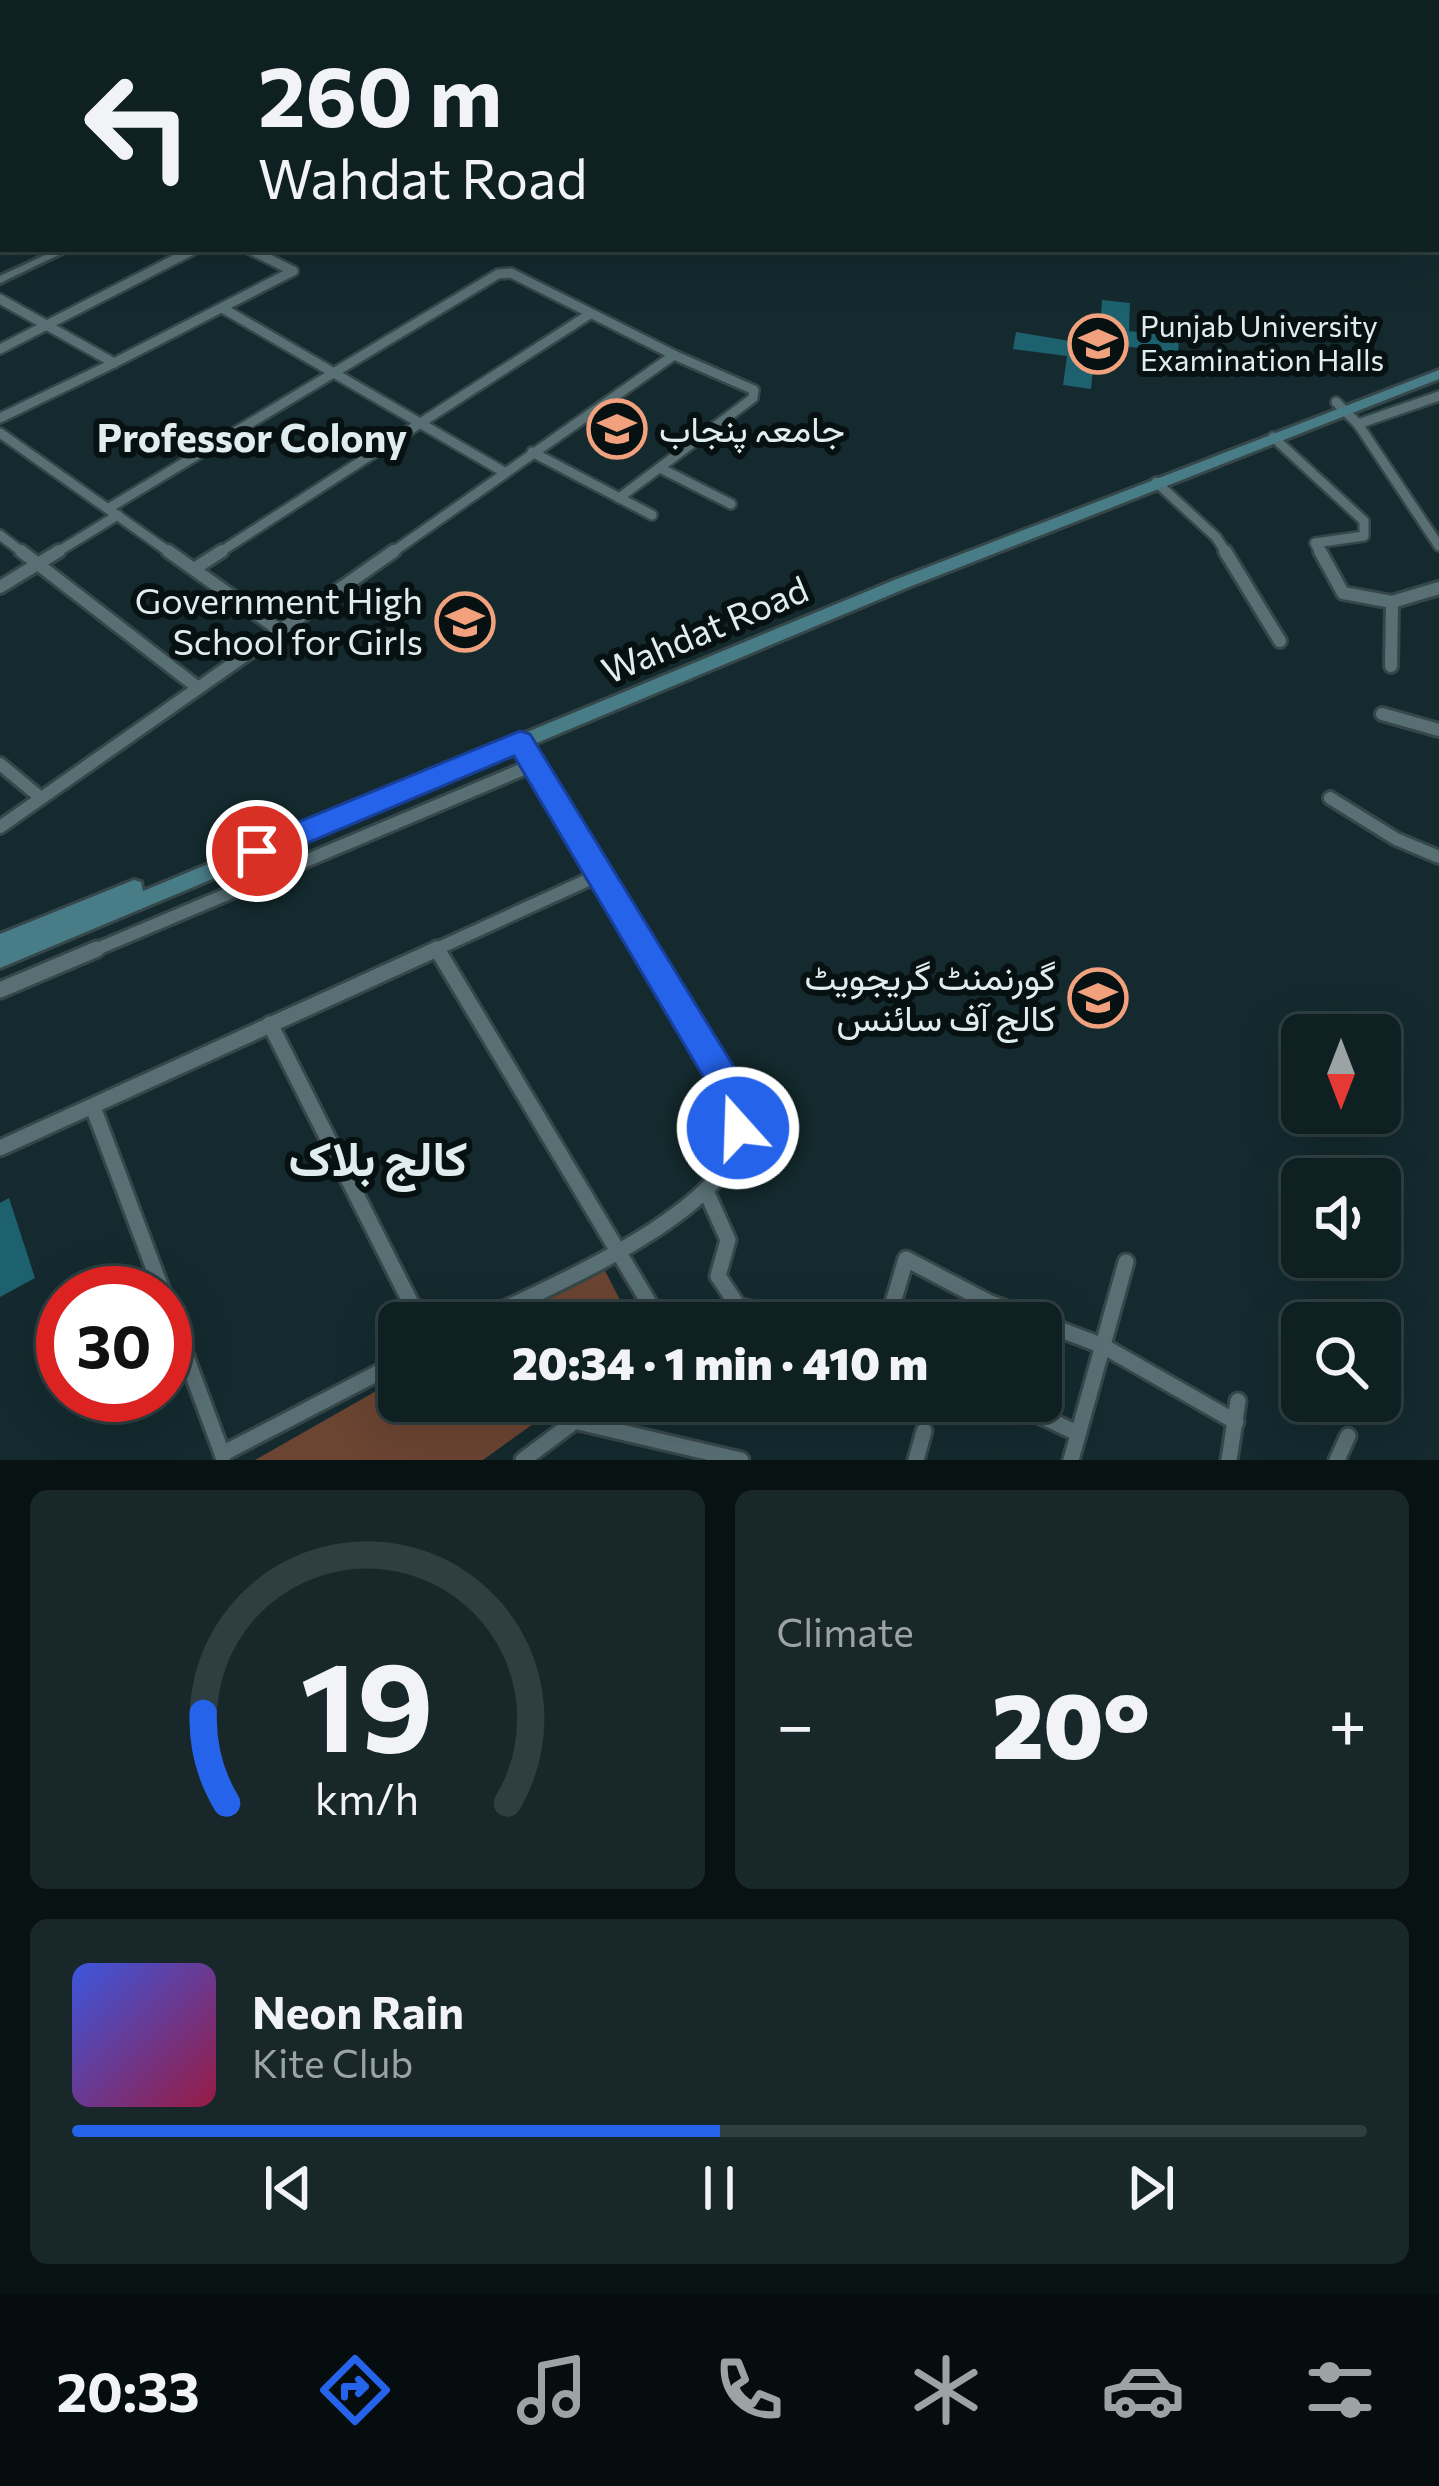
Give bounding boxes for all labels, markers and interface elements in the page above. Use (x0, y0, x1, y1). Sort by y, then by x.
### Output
text: 260 m (258, 42, 502, 144)
icon: left (60, 48, 216, 204)
text: Wahdat Road (258, 144, 587, 210)
place label: Punjab University Examination Halls (1140, 306, 1384, 377)
school or university icon: Punjab University Examination Halls (1067, 313, 1129, 375)
school or university icon: جامعہ پنجاب (586, 398, 648, 460)
place label: جامعہ پنجاب (659, 405, 845, 454)
district label: Professor Colony (97, 412, 407, 460)
street label: Wahdat Road (595, 565, 814, 691)
place label: Government High School for Girls (135, 577, 423, 662)
school or university icon: Government High School for Girls (434, 591, 496, 653)
pin (206, 800, 308, 902)
icon: arrive (224, 818, 290, 884)
place label: گورنمنٹ گریجویٹ کالج آف سائنس (804, 953, 1056, 1044)
school or university icon: گورنمنٹ گریجویٹ کالج آف سائنس (1067, 967, 1129, 1029)
north arrow (1281, 1014, 1401, 1134)
map controls (1281, 1014, 1401, 1422)
position arrow (675, 1065, 801, 1191)
district label: کالج بلاک (288, 1127, 468, 1193)
button: sound (1281, 1158, 1401, 1278)
speed limit sign: 30 (36, 1266, 192, 1422)
button: search (1281, 1302, 1401, 1422)
text: 20:34 · 1 min · 410 m (512, 1334, 928, 1389)
text: Climate (777, 1607, 914, 1655)
text: 19 (301, 1625, 434, 1778)
text: 20° (992, 1667, 1150, 1778)
text: − (777, 1682, 814, 1763)
text: + (1328, 1682, 1367, 1763)
text: km/h (315, 1770, 419, 1823)
text: Neon Rain (252, 1983, 464, 2038)
text: Kite Club (252, 2038, 413, 2086)
icon: previous (255, 2155, 321, 2221)
icon: pause (686, 2155, 752, 2221)
icon: next (1118, 2155, 1184, 2221)
icon: directions (313, 2348, 397, 2432)
icon: music (510, 2348, 594, 2432)
icon: phone (707, 2348, 791, 2432)
icon: climate (904, 2348, 988, 2432)
icon: car (1101, 2348, 1185, 2432)
icon: filters (1298, 2348, 1382, 2432)
text: 20:33 (57, 2357, 200, 2423)

